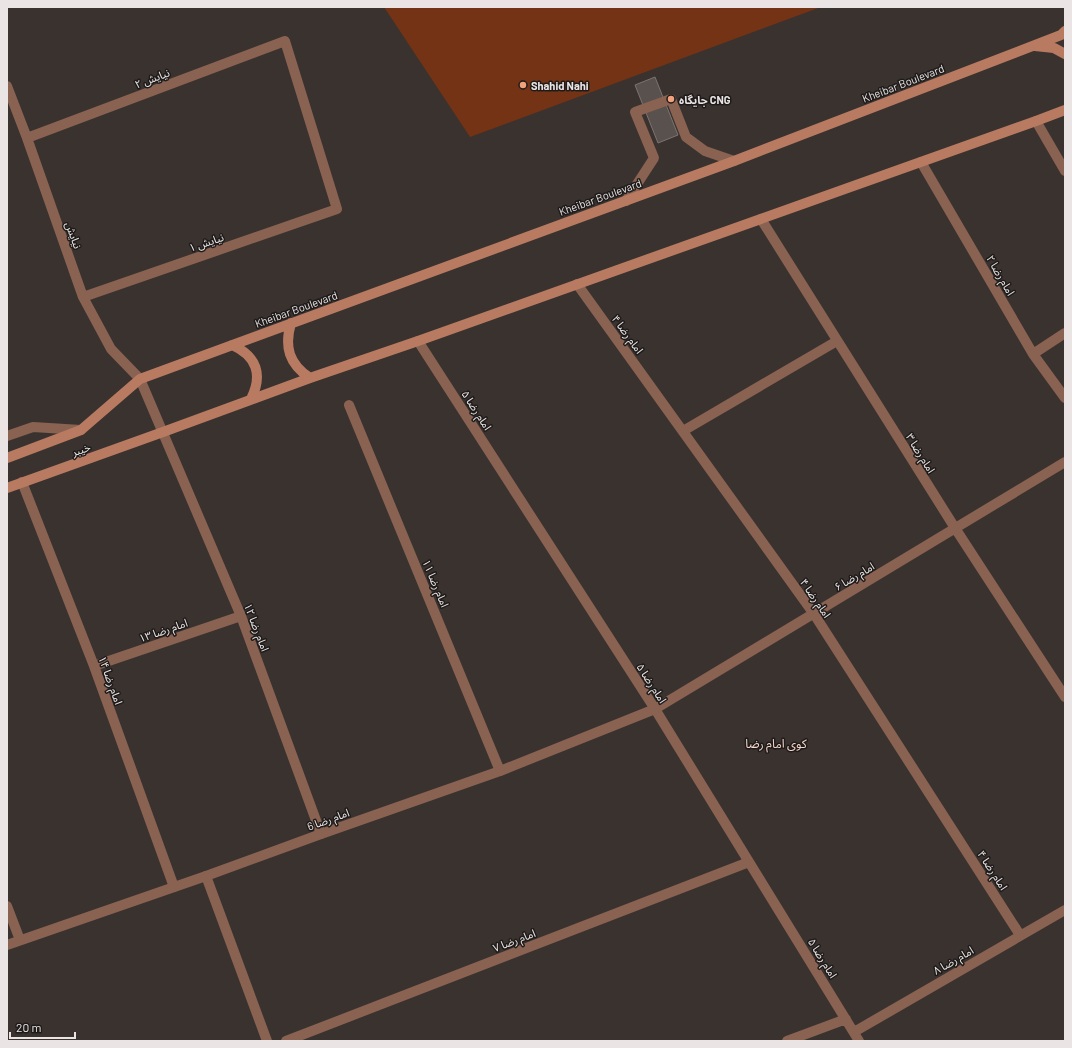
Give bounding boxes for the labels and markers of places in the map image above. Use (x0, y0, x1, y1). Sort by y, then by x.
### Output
place label: Shahid Nahi (531, 79, 589, 92)
marker: Shahid Nahi (518, 80, 528, 90)
place label: جایگاه CNG (679, 93, 731, 107)
marker: جایگاه CNG (666, 94, 676, 104)

